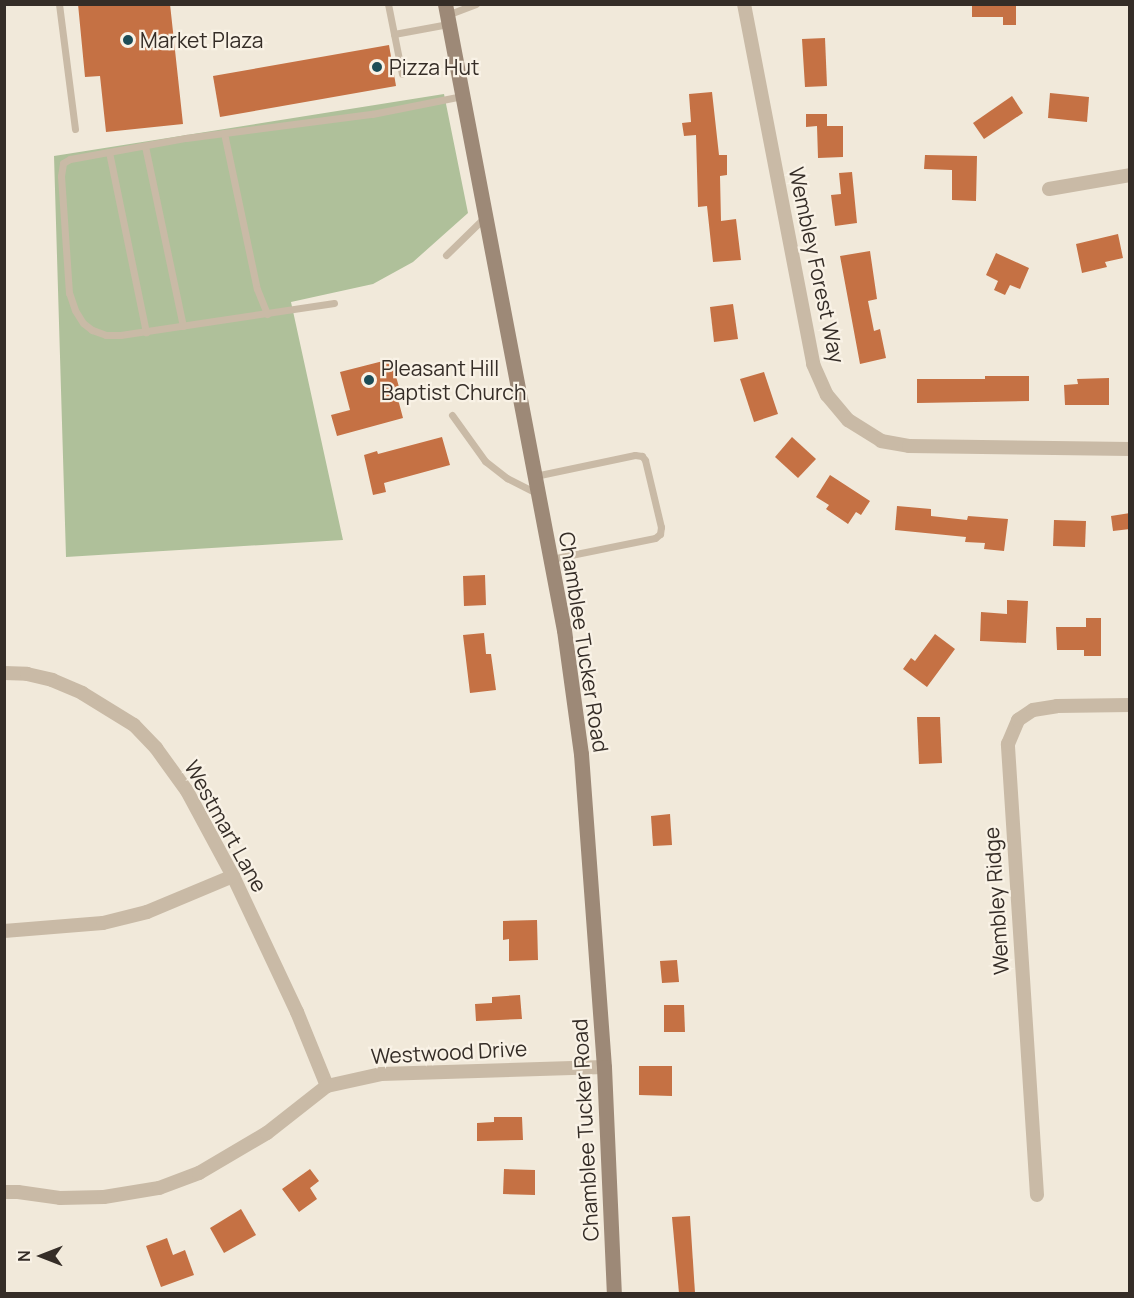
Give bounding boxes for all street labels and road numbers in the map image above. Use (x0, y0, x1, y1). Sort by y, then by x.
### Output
street label: Wembley Forest Way (784, 165, 850, 365)
street label: Chamblee Tucker Road (554, 530, 614, 754)
street label: Westmart Lane (179, 756, 273, 896)
street label: Wembley Ridge (978, 826, 1014, 976)
street label: Chamblee Tucker Road (567, 1018, 603, 1242)
street label: Westwood Drive (370, 1035, 528, 1069)

